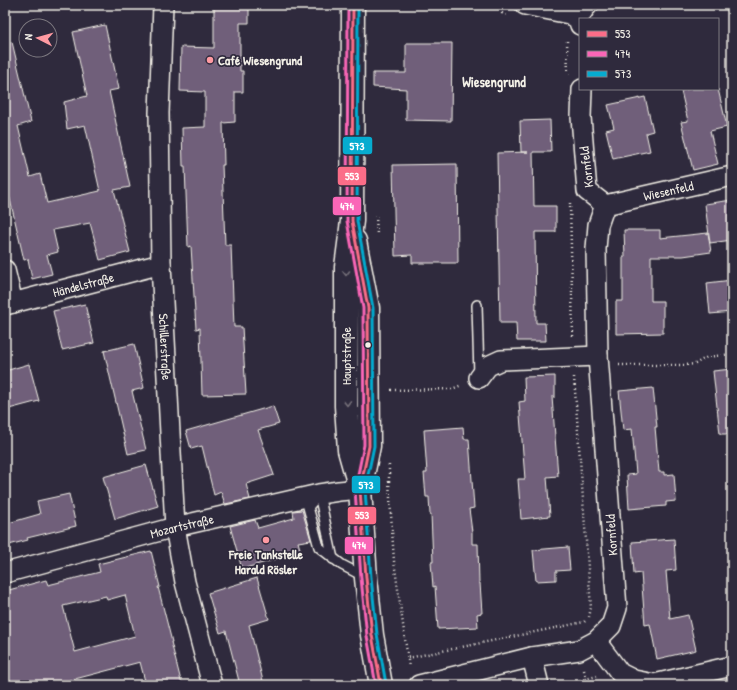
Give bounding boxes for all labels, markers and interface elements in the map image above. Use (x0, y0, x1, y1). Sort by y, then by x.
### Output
north arrow (18, 18, 58, 58)
legend (579, 18, 719, 90)
text: 553 (615, 25, 631, 42)
text: N (21, 33, 35, 41)
text: 474 (615, 45, 630, 62)
place label: Café Wiesengrund (218, 51, 303, 70)
marker: Café Wiesengrund (205, 55, 215, 65)
text: 573 (615, 65, 631, 82)
district label: Wiesengrund (462, 72, 526, 93)
line badge: 573 (342, 136, 373, 155)
text: 573 (349, 139, 365, 153)
street label: Kornfeld (575, 145, 597, 189)
line badge: 553 (337, 166, 367, 186)
text: 553 (345, 169, 359, 183)
street label: Wiesenfeld (642, 176, 695, 205)
line badge: 474 (332, 196, 362, 216)
text: 474 (340, 199, 354, 213)
street label: Händelstraße (51, 268, 116, 301)
one-way arrow (342, 270, 350, 276)
street label: Schillerstraße (155, 313, 176, 381)
street label: Hauptstraße (337, 327, 355, 385)
unlabelled marker (363, 340, 373, 350)
one-way arrow (342, 400, 351, 406)
line badge: 573 (351, 475, 381, 494)
text: 573 (358, 478, 374, 492)
line badge: 553 (347, 506, 377, 525)
text: 553 (355, 508, 369, 522)
street label: Mozartstraße (148, 509, 215, 542)
street label: Kornfeld (601, 514, 621, 556)
marker: Freie Tankstelle Harald Rösler (261, 535, 271, 545)
line badge: 474 (344, 536, 374, 555)
text: 474 (352, 538, 366, 552)
place label: Freie Tankstelle Harald Rösler (228, 545, 304, 578)

